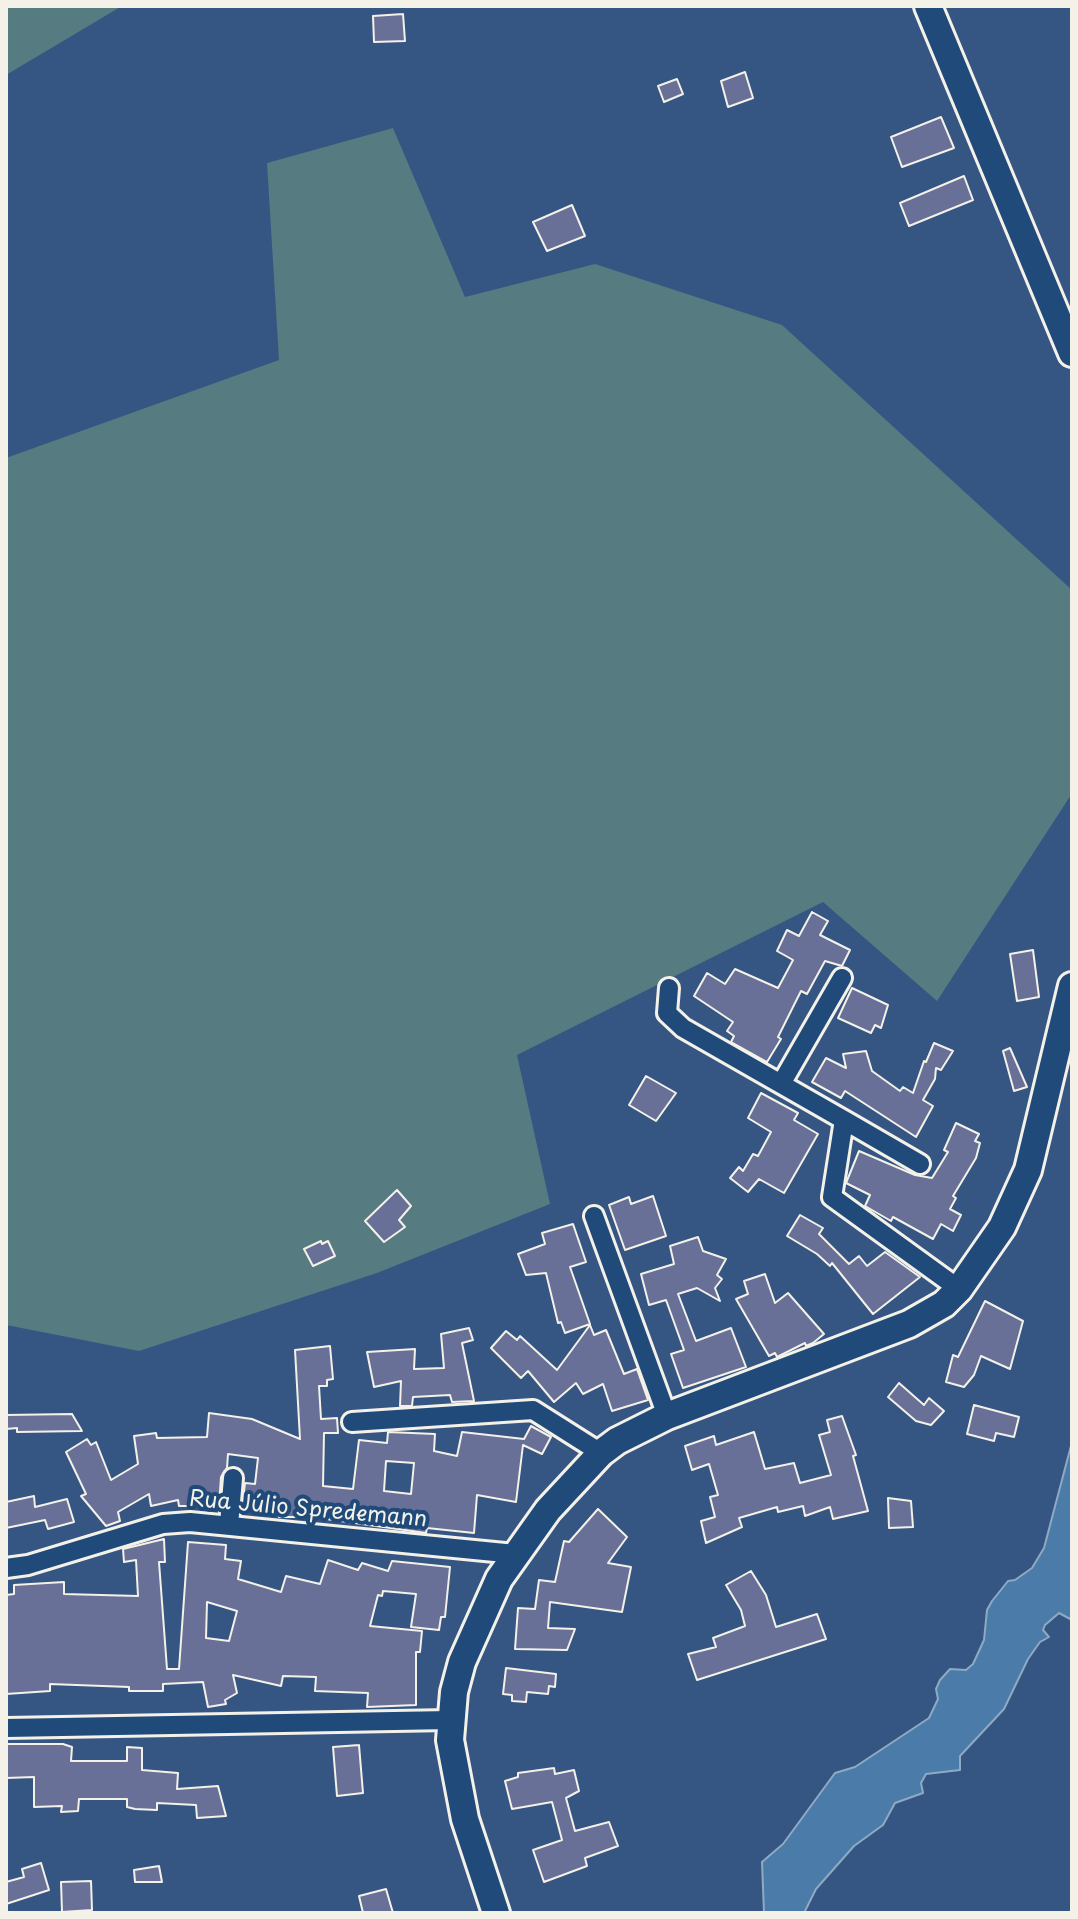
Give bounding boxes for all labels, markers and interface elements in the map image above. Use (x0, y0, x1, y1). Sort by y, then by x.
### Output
street label: Rua Júlio Spredemann (188, 1486, 428, 1534)

